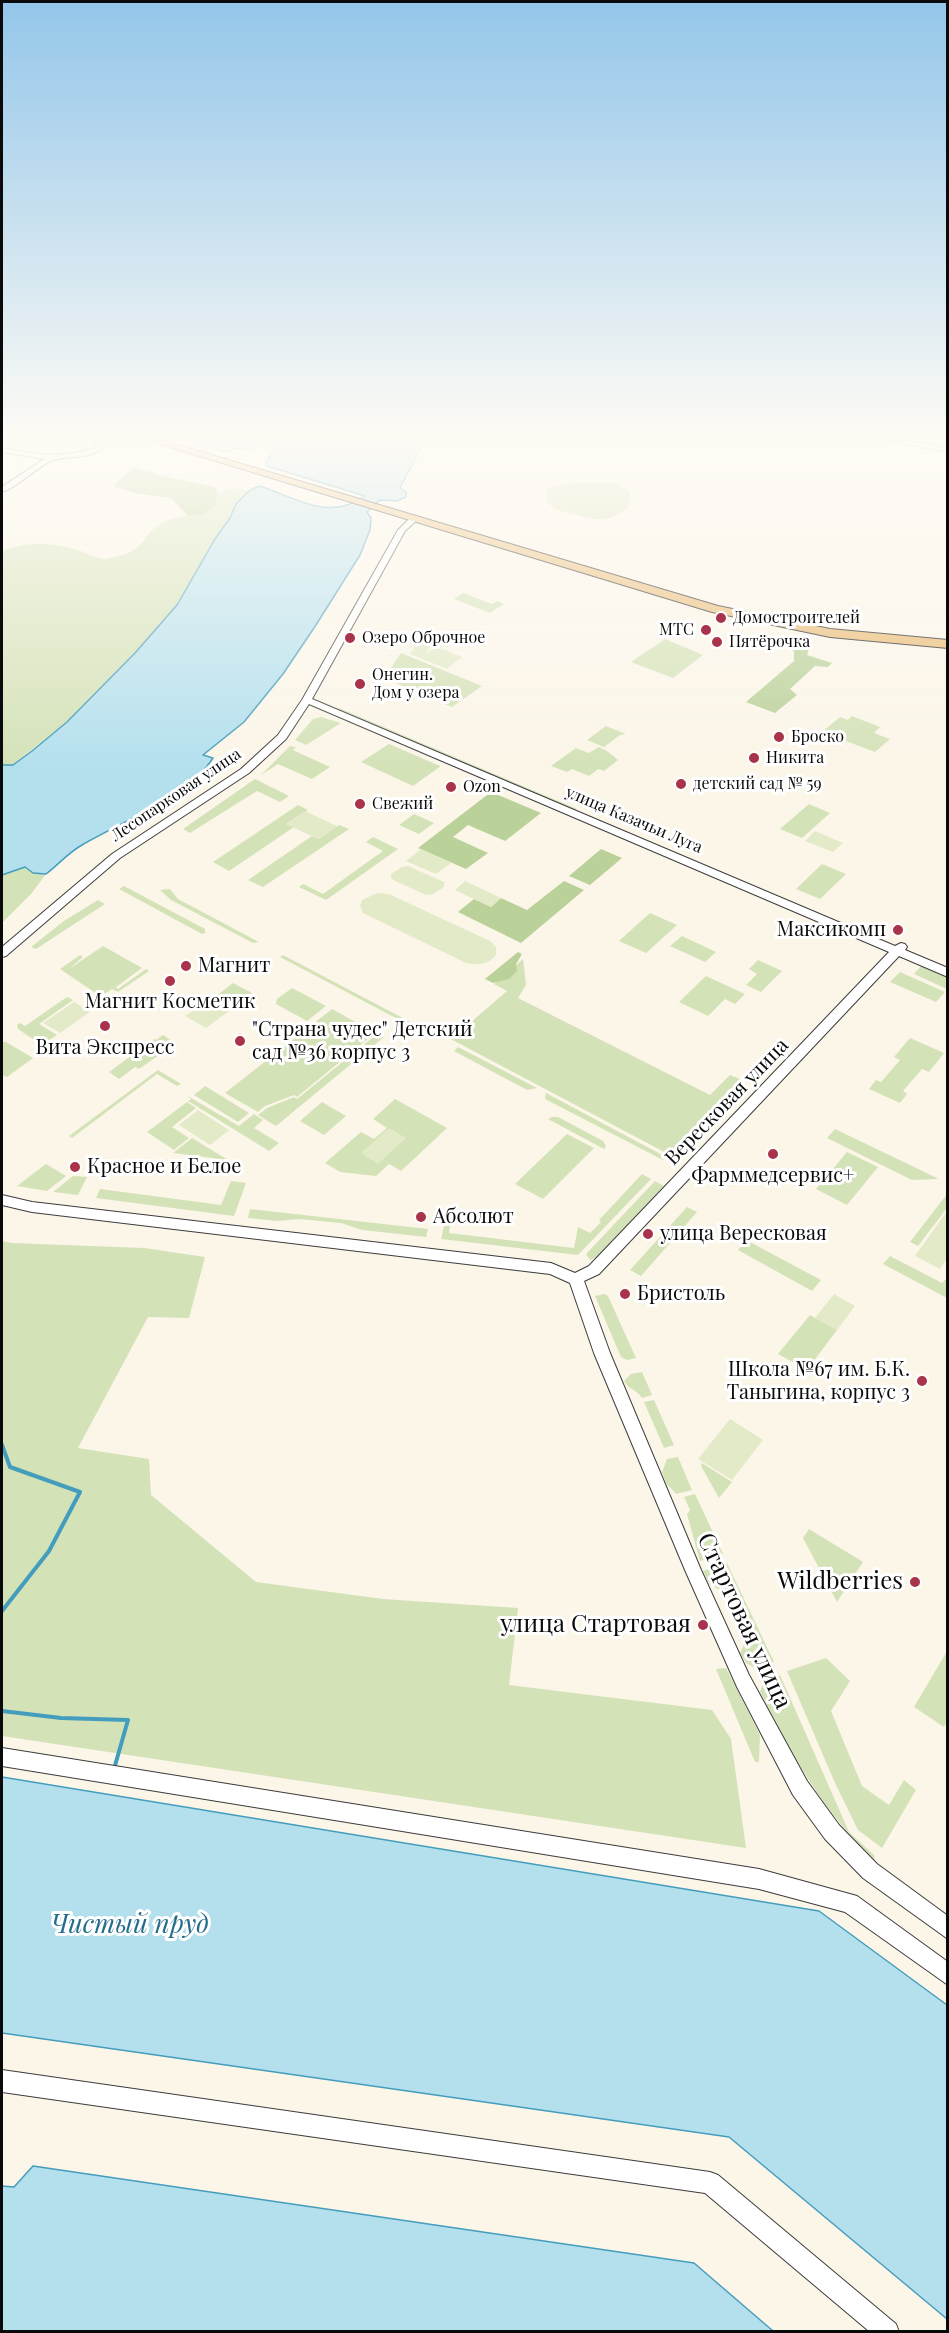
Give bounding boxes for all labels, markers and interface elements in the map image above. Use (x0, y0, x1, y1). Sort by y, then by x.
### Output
place label: Домостроителей (733, 608, 860, 628)
marker: Домостроителей (714, 611, 728, 625)
place label: МТС (659, 620, 694, 640)
marker: МТС (699, 623, 713, 637)
place label: Озеро Оброчное (362, 628, 485, 648)
marker: Озеро Оброчное (343, 631, 357, 645)
place label: Пятёрочка (729, 632, 810, 652)
marker: Пятёрочка (710, 635, 724, 649)
place label: Онегин. Дом у озера (372, 665, 459, 703)
marker: Онегин. Дом у озера (353, 677, 367, 691)
place label: Броско (791, 727, 844, 747)
marker: Броско (772, 730, 786, 744)
street label: Лесопарковая улица (107, 744, 245, 846)
place label: Никита (766, 748, 824, 768)
marker: Никита (747, 751, 761, 765)
place label: детский сад № 59 (693, 774, 822, 794)
place label: Ozon (463, 777, 501, 797)
marker: детский сад № 59 (674, 777, 688, 791)
marker: Ozon (444, 780, 458, 794)
street label: улица Казачьи Луга (563, 783, 705, 857)
place label: Свежий (372, 794, 433, 814)
marker: Свежий (353, 797, 367, 811)
place label: Максикомп (777, 918, 886, 942)
marker: Максикомп (891, 923, 905, 937)
place label: Магнит (198, 954, 270, 978)
marker: Магнит (179, 959, 193, 973)
marker: Магнит Косметик (163, 974, 177, 988)
place label: Магнит Косметик (85, 990, 255, 1014)
place label: "Страна чудес" Детский сад №36 корпус 3 (252, 1018, 472, 1065)
marker: Вита Экспресс (98, 1019, 112, 1033)
marker: "Страна чудес" Детский сад №36 корпус 3 (233, 1034, 247, 1048)
street label: Вересковая улица (660, 1034, 794, 1170)
place label: Вита Экспресс (35, 1036, 175, 1060)
marker: Фарммедсервис+ (766, 1147, 780, 1161)
place label: Красное и Белое (87, 1155, 241, 1179)
marker: Красное и Белое (68, 1160, 82, 1174)
place label: Фарммедсервис+ (691, 1164, 855, 1188)
place label: Абсолют (433, 1205, 514, 1229)
marker: Абсолют (414, 1210, 428, 1224)
place label: улица Вересковая (660, 1222, 827, 1246)
marker: улица Вересковая (641, 1227, 655, 1241)
place label: Бристоль (637, 1282, 725, 1306)
marker: Бристоль (618, 1287, 632, 1301)
place label: Школа №67 им. Б.К. Таныгина, корпус 3 (727, 1358, 910, 1405)
marker: Школа №67 им. Б.К. Таныгина, корпус 3 (915, 1374, 929, 1388)
street label: Стартовая улица (691, 1528, 797, 1714)
place label: Wildberries (777, 1568, 903, 1596)
marker: Wildberries (908, 1575, 922, 1589)
place label: улица Стартовая (500, 1611, 691, 1639)
marker: улица Стартовая (696, 1618, 710, 1632)
water label: Чистый пруд (51, 1909, 209, 1941)

